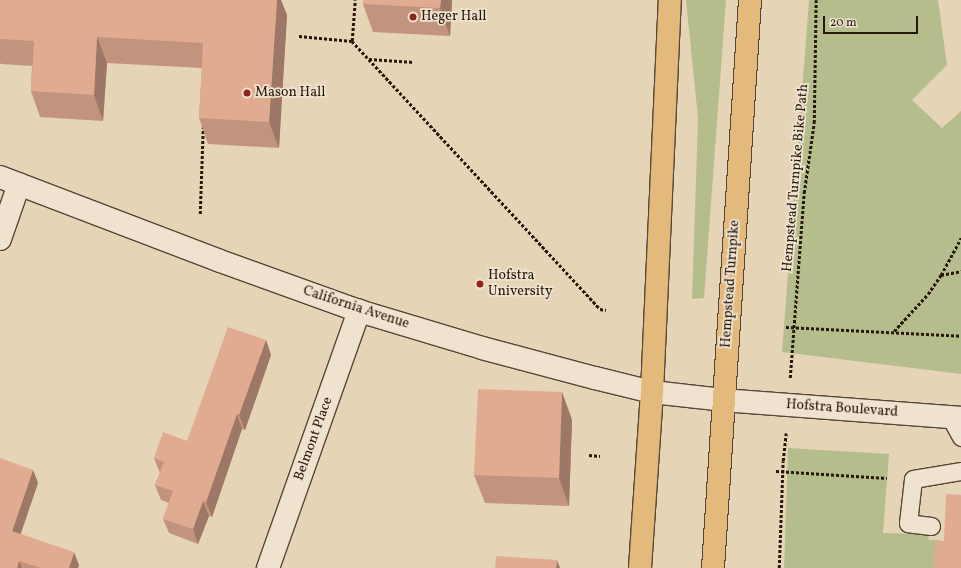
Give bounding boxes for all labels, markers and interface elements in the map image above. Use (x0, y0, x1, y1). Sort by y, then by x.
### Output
scale bar (825, 8, 920, 34)
place label: Heger Hall (421, 9, 487, 25)
marker: Heger Hall (408, 12, 418, 22)
text: 20 m (830, 15, 857, 31)
street label: Hempstead Turnpike Bike Path (779, 83, 813, 273)
place label: Mason Hall (255, 85, 325, 101)
marker: Mason Hall (242, 88, 252, 98)
street label: Hempstead Turnpike (718, 219, 744, 349)
place label: Hofstra University (488, 268, 552, 300)
marker: Hofstra University (475, 279, 485, 289)
street label: California Avenue (301, 283, 411, 333)
street label: Belmont Place (291, 395, 337, 483)
street label: Hofstra Boulevard (785, 397, 899, 421)

